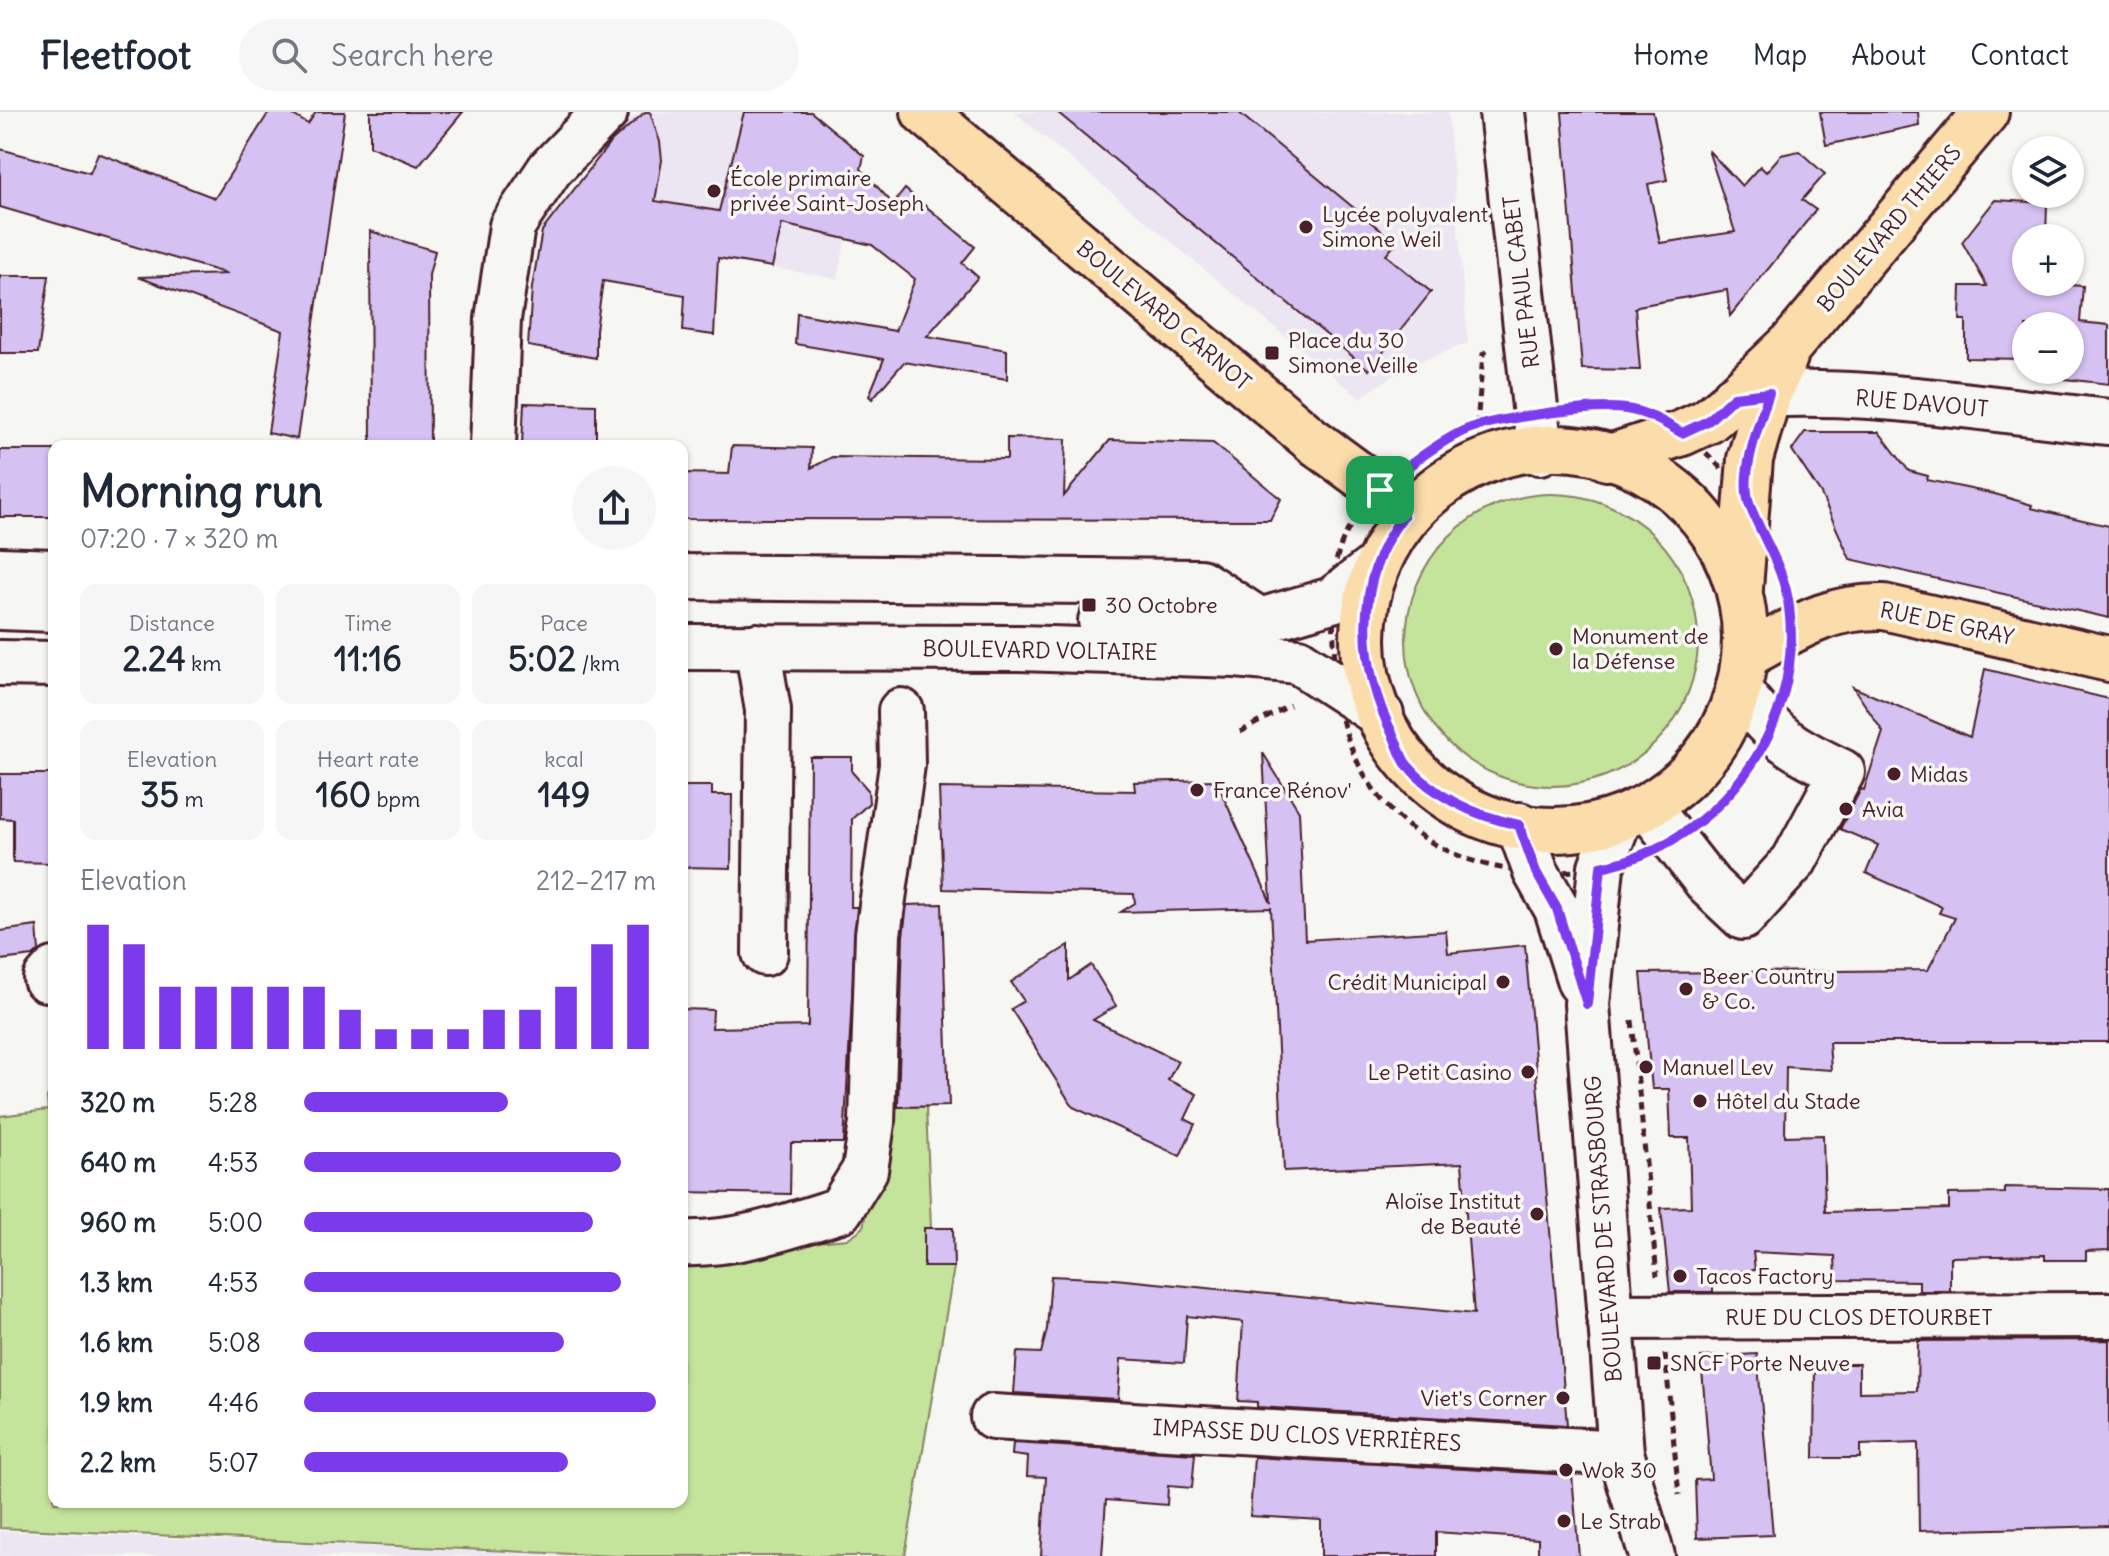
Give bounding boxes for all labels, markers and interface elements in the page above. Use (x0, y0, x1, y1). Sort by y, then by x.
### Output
search box (239, 19, 799, 91)
text: Fleetfoot (40, 32, 191, 79)
icon: search (267, 33, 311, 77)
text: Search here (331, 36, 494, 74)
text: Home (1633, 37, 1709, 73)
text: Map (1753, 37, 1807, 73)
text: About (1851, 37, 1926, 73)
text: Contact (1970, 37, 2069, 73)
map controls (2012, 136, 2084, 384)
button: layers (2012, 136, 2084, 208)
street label: BOULEVARD THIERS (1811, 139, 1967, 317)
place label: École primaire privée Saint-Joseph (730, 164, 924, 217)
marker: École primaire privée Saint-Joseph (705, 182, 723, 200)
street label: RUE PAUL CABET (1497, 194, 1545, 370)
place label: Lycée polyvalent Simone Weil (1322, 200, 1488, 253)
marker: Lycée polyvalent Simone Weil (1297, 218, 1315, 236)
button: + (2012, 224, 2084, 296)
street label: BOULEVARD CARNOT (1071, 234, 1257, 396)
button: − (2012, 312, 2084, 384)
place label: Place du 30 Simone Veille (1288, 326, 1418, 379)
marker: Place du 30 Simone Veille (1263, 344, 1281, 362)
street label: RUE DAVOUT (1854, 383, 1990, 423)
pin (1346, 456, 1414, 524)
text: Morning run (80, 464, 323, 519)
button: share (572, 466, 656, 550)
icon: arrive (1358, 468, 1402, 512)
text: 07:20 · 7 × 320 m (80, 522, 278, 555)
place label: 30 Octobre (1105, 591, 1218, 619)
street label: RUE DE GRAY (1877, 595, 2017, 651)
marker: 30 Octobre (1080, 596, 1098, 614)
text: Distance (129, 609, 215, 637)
text: Time (344, 609, 392, 637)
text: Pace (540, 609, 588, 637)
place label: Monument de la Défense (1572, 622, 1709, 675)
street label: BOULEVARD VOLTAIRE (922, 634, 1158, 666)
text: 2.24 (122, 637, 186, 680)
text: 11:16 (334, 637, 402, 680)
text: 5:02 (508, 637, 576, 680)
marker: Monument de la Défense (1547, 640, 1565, 658)
text: km (186, 649, 222, 677)
text: /km (576, 649, 620, 677)
text: Elevation (127, 745, 217, 773)
text: Heart rate (317, 745, 419, 773)
text: kcal (544, 745, 584, 773)
place label: Midas (1910, 760, 1968, 788)
marker: Midas (1885, 765, 1903, 783)
text: 35 (140, 773, 179, 816)
text: 160 (316, 773, 371, 816)
text: 149 (538, 773, 590, 816)
place label: France Rénov' (1213, 776, 1352, 804)
marker: France Rénov' (1188, 781, 1206, 799)
text: m (179, 785, 204, 813)
text: bpm (371, 785, 420, 813)
place label: Avia (1862, 795, 1904, 823)
marker: Avia (1837, 800, 1855, 818)
text: Elevation (80, 864, 187, 897)
text: 212–217 m (536, 864, 656, 897)
place label: Beer Country & Co. (1702, 962, 1835, 1015)
place label: Crédit Municipal (1328, 968, 1487, 996)
marker: Crédit Municipal (1494, 973, 1512, 991)
marker: Beer Country & Co. (1677, 980, 1695, 998)
place label: Manuel Lev (1662, 1053, 1774, 1081)
place label: Le Petit Casino (1367, 1058, 1512, 1086)
marker: Manuel Lev (1637, 1058, 1655, 1076)
marker: Le Petit Casino (1519, 1063, 1537, 1081)
street label: BOULEVARD DE STRASBOURG (1578, 1075, 1628, 1383)
text: 320 m (80, 1086, 155, 1119)
text: 5:28 (208, 1086, 258, 1119)
place label: Hôtel du Stade (1716, 1087, 1861, 1115)
marker: Hôtel du Stade (1691, 1092, 1709, 1110)
text: 640 m (80, 1146, 156, 1179)
text: 4:53 (208, 1146, 259, 1179)
place label: Aloïse Institut de Beauté (1385, 1187, 1521, 1240)
marker: Aloïse Institut de Beauté (1528, 1205, 1546, 1223)
text: 960 m (80, 1206, 156, 1239)
text: 5:00 (208, 1206, 263, 1239)
place label: Tacos Factory (1696, 1262, 1833, 1290)
text: 1.3 km (80, 1266, 153, 1299)
text: 4:53 (208, 1266, 259, 1299)
marker: Tacos Factory (1671, 1267, 1689, 1285)
street label: RUE DU CLOS DETOURBET (1725, 1303, 1993, 1331)
text: 1.6 km (80, 1326, 153, 1359)
text: 5:08 (208, 1326, 261, 1359)
place label: SNCF Porte Neuve (1670, 1349, 1850, 1377)
marker: SNCF Porte Neuve (1645, 1354, 1663, 1372)
place label: Viet's Corner (1420, 1384, 1547, 1412)
text: 1.9 km (80, 1386, 153, 1419)
text: 4:46 (208, 1386, 259, 1419)
marker: Viet's Corner (1554, 1389, 1572, 1407)
street label: IMPASSE DU CLOS VERRIÈRES (1152, 1413, 1462, 1457)
text: 2.2 km (80, 1446, 156, 1479)
text: 5:07 (208, 1446, 258, 1479)
place label: Wok 30 (1582, 1456, 1657, 1484)
marker: Wok 30 (1557, 1461, 1575, 1479)
place label: Le Strab (1580, 1507, 1661, 1535)
marker: Le Strab (1555, 1512, 1573, 1530)

